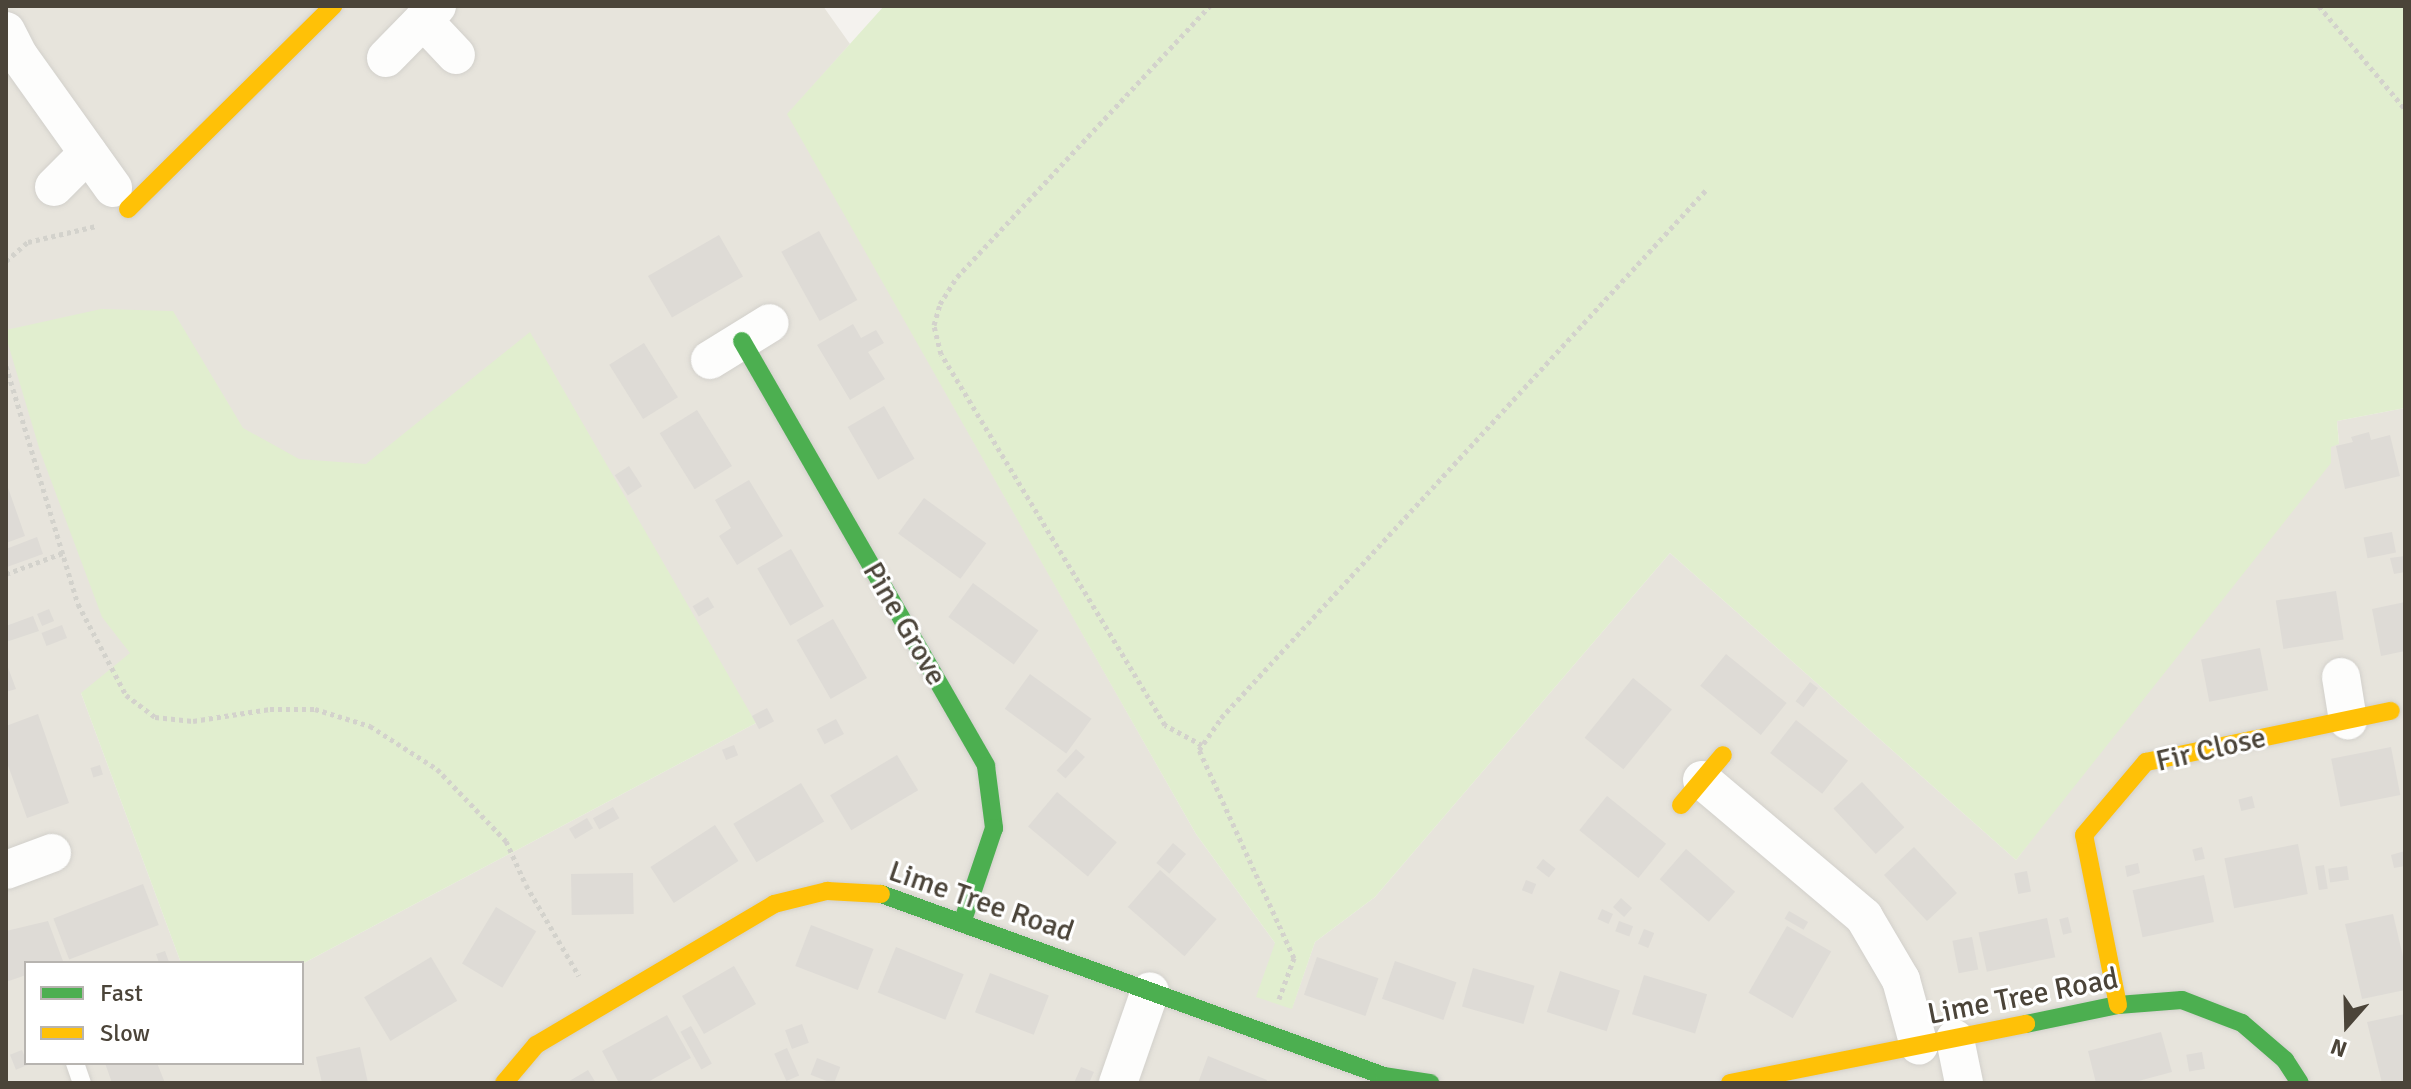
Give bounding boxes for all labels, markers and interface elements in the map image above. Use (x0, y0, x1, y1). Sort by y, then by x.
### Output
street label: Pine Grove (854, 556, 954, 692)
street label: Fir Close (2153, 720, 2269, 780)
street label: Lime Tree Road (884, 854, 1078, 950)
legend (24, 961, 304, 1065)
street label: Lime Tree Road (1925, 961, 2121, 1033)
text: Fast (100, 978, 143, 1008)
north arrow (2307, 985, 2387, 1065)
text: Slow (100, 1018, 150, 1048)
text: N (2327, 1033, 2350, 1063)

